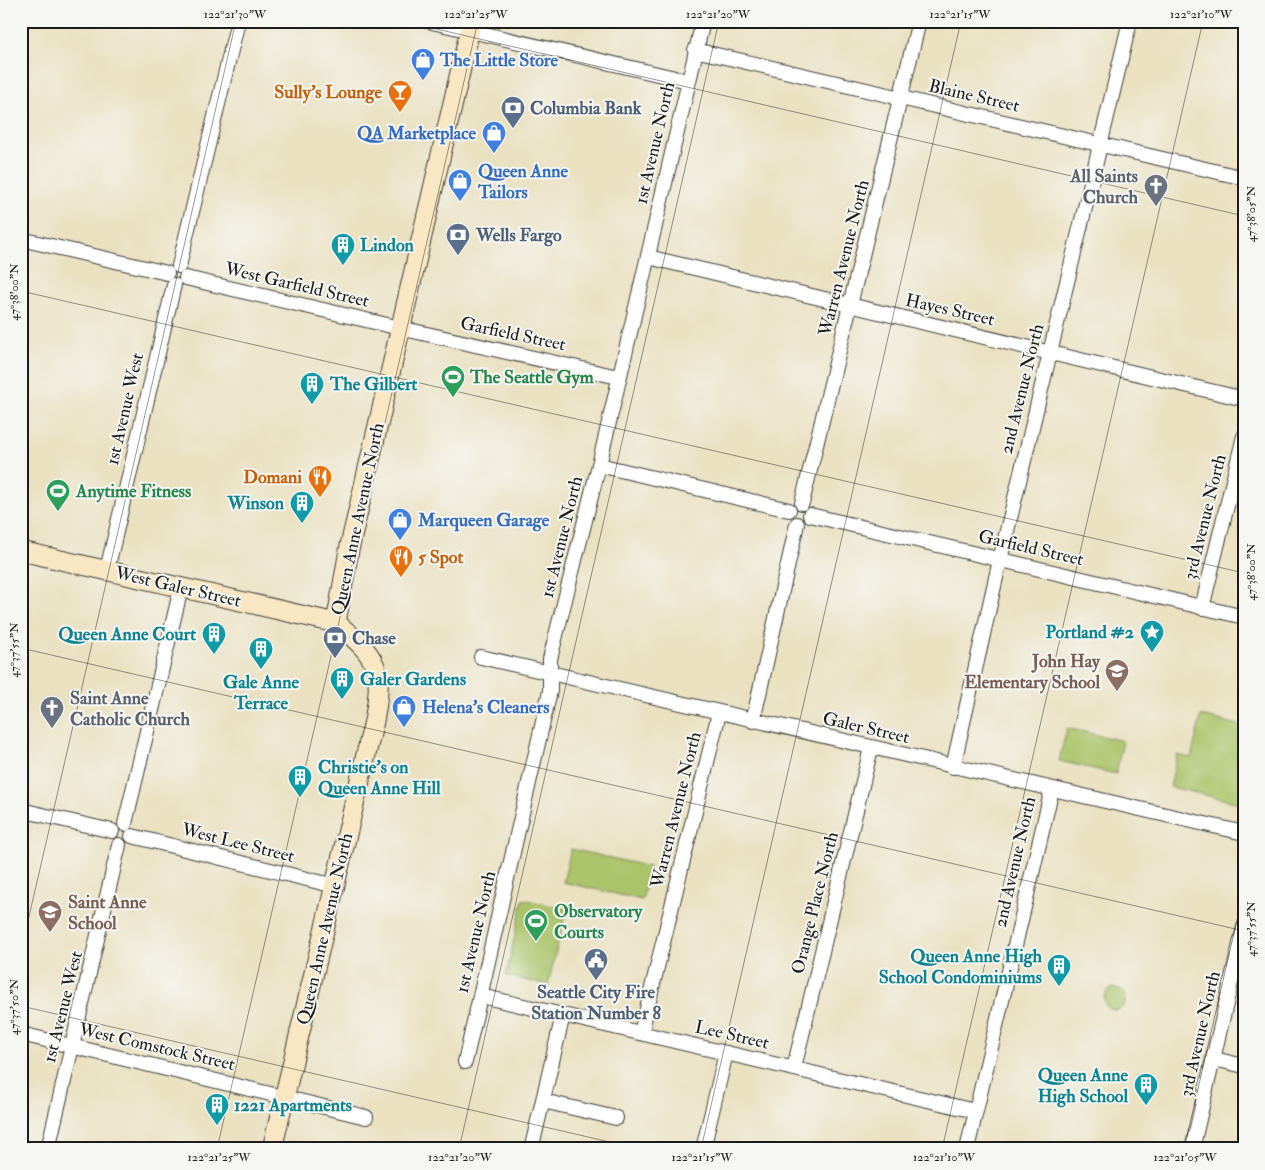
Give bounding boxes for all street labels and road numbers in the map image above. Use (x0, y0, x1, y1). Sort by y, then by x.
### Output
street label: Blaine Street (926, 74, 1022, 118)
street label: 1st Avenue North (630, 79, 680, 206)
street label: Warren Avenue North (813, 177, 875, 340)
street label: West Garfield Street (222, 257, 371, 313)
street label: Hayes Street (903, 289, 997, 331)
street label: Garfield Street (458, 312, 568, 356)
street label: 2nd Avenue North (995, 321, 1049, 456)
street label: 1st Avenue West (101, 351, 149, 467)
street label: Queen Anne Avenue North (326, 420, 390, 617)
street label: 3rd Avenue North (1178, 451, 1232, 582)
street label: 1st Avenue North (536, 473, 588, 600)
street label: Garfield Street (976, 525, 1086, 571)
street label: West Galer Street (112, 561, 243, 613)
street label: Galer Street (820, 707, 912, 749)
street label: Warren Avenue North (645, 729, 707, 892)
street label: 2nd Avenue North (989, 794, 1041, 930)
street label: West Lee Street (178, 818, 297, 868)
street label: Orange Place North (786, 829, 844, 976)
street label: Queen Anne Avenue North (292, 830, 358, 1027)
street label: 1st Avenue North (451, 868, 501, 995)
street label: 1st Avenue West (38, 949, 88, 1065)
street label: 3rd Avenue North (1174, 968, 1226, 1099)
street label: Lee Street (693, 1015, 771, 1055)
street label: West Comstock Street (76, 1018, 237, 1076)

